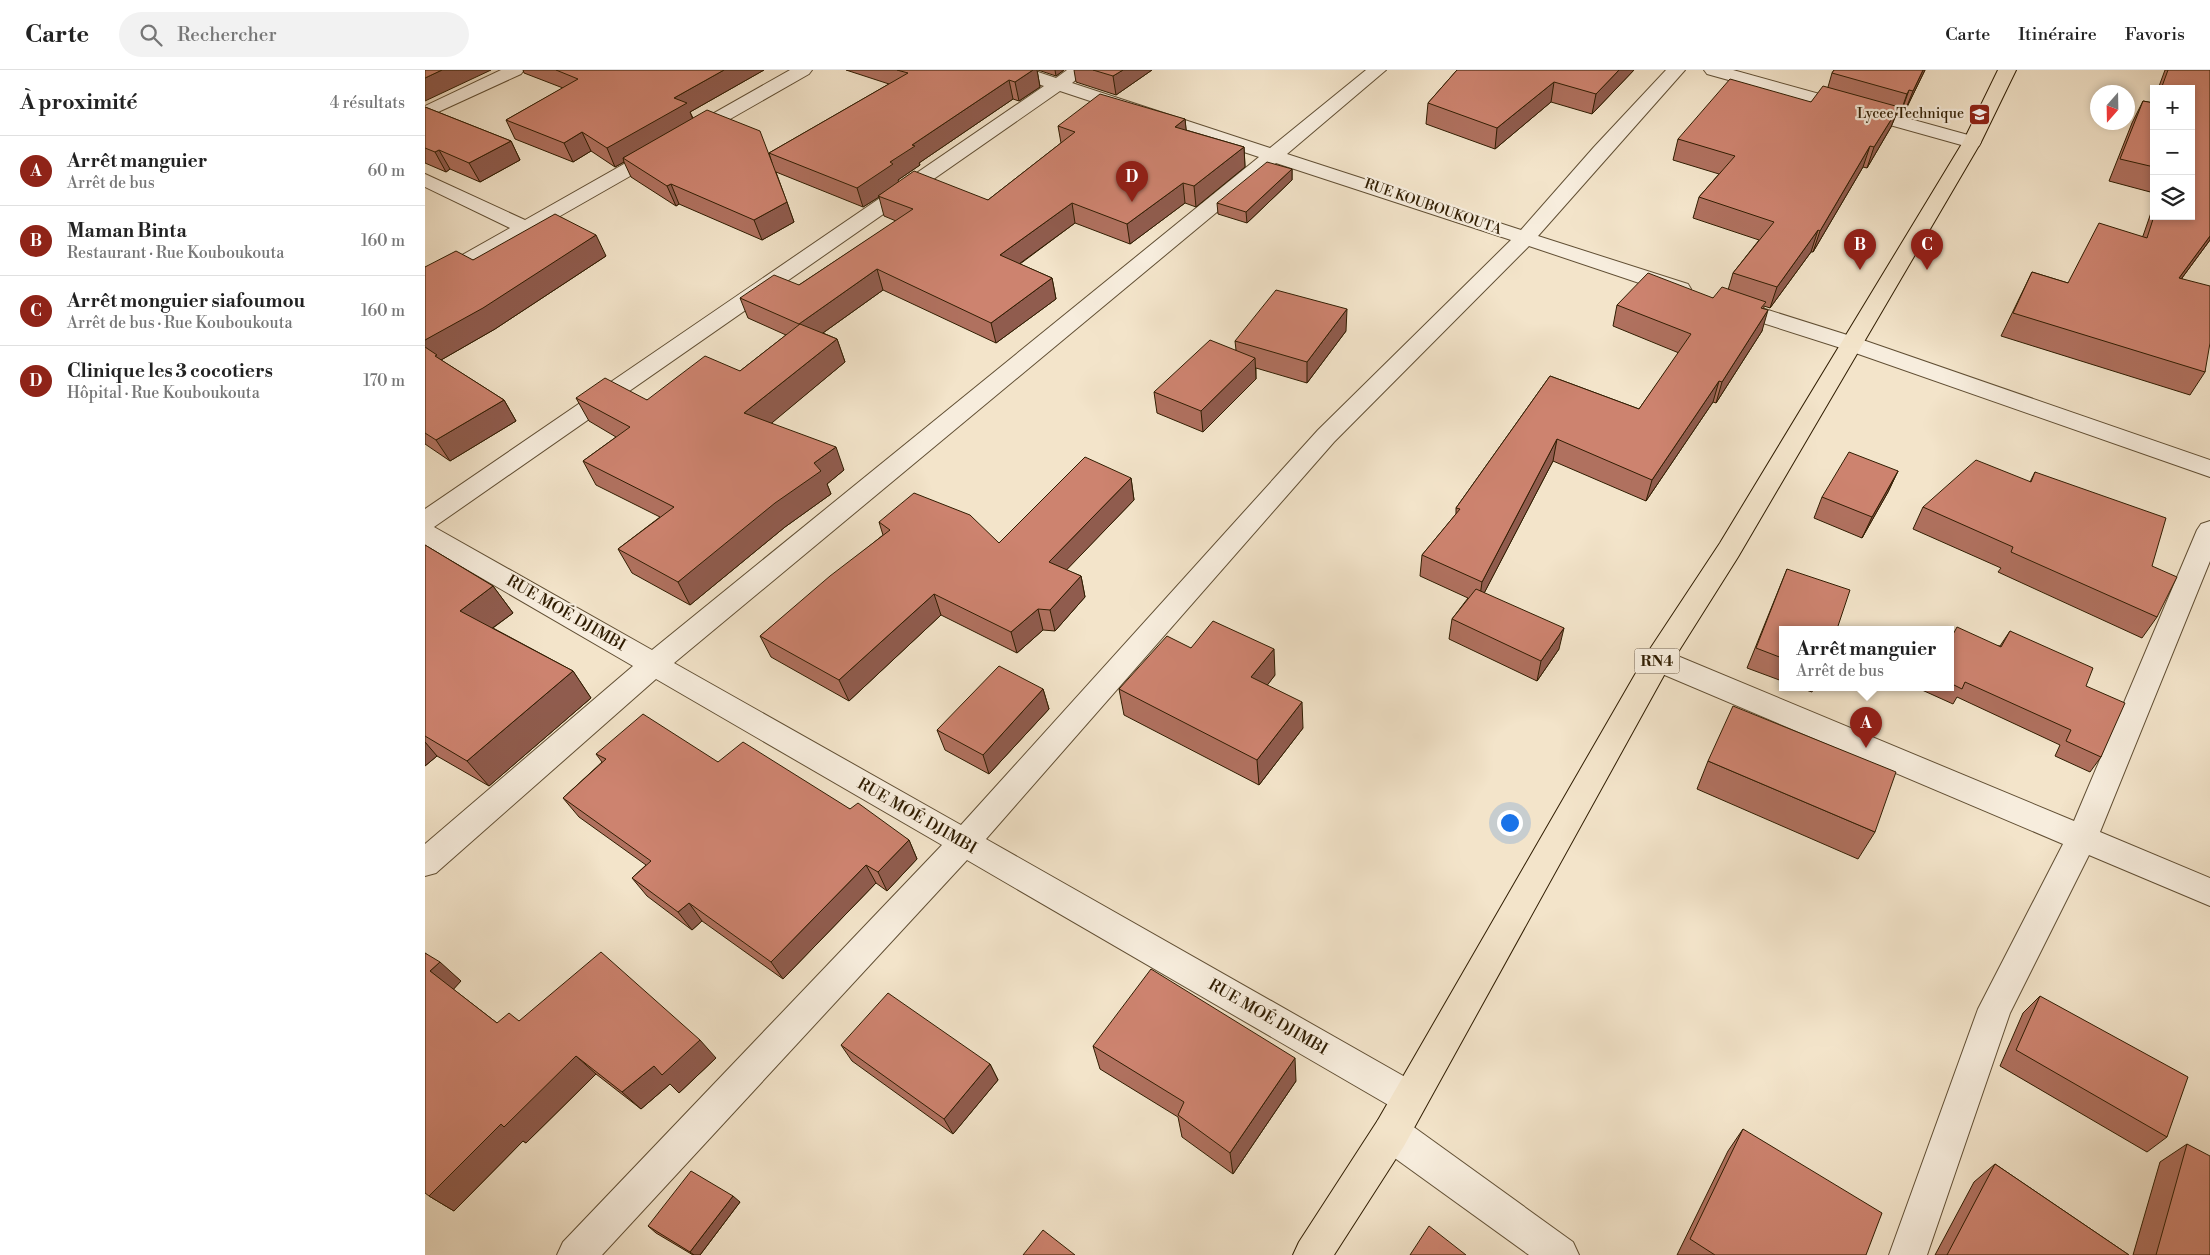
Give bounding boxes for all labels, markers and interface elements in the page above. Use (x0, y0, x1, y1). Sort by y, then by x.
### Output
search box (119, 12, 469, 57)
text: Carte (25, 20, 89, 50)
icon: search (137, 21, 165, 49)
text: Rechercher (177, 23, 277, 47)
text: Carte (1945, 23, 1990, 46)
text: Itinéraire (2018, 23, 2097, 46)
text: Favoris (2125, 23, 2185, 46)
north arrow (2090, 85, 2135, 130)
map controls (2150, 85, 2195, 220)
button: + (2150, 85, 2195, 130)
text: À proximité (20, 90, 137, 116)
text: 4 résultats (330, 93, 405, 113)
school or university icon: Lycee Technique (1968, 102, 1992, 126)
place label: Lycee Technique (1857, 105, 1964, 123)
button: − (2150, 130, 2195, 175)
text: Arrêt manguier (67, 149, 207, 173)
text: A (30, 161, 42, 181)
text: 60 m (367, 161, 405, 181)
pin: D (1116, 161, 1148, 202)
text: Arrêt de bus (67, 173, 155, 193)
street label: RUE KOUBOUKOUTA (1362, 175, 1505, 239)
button: layers (2150, 175, 2195, 220)
text: Maman Binta (67, 219, 187, 243)
pin: B (1844, 229, 1876, 270)
pin: C (1911, 229, 1943, 270)
text: B (30, 231, 42, 251)
text: 160 m (361, 231, 405, 251)
text: Restaurant · Rue Kouboukouta (67, 243, 284, 263)
text: Arrêt monguier siafoumou (67, 289, 305, 313)
text: C (30, 301, 42, 321)
text: 160 m (361, 301, 405, 321)
text: Arrêt de bus · Rue Kouboukouta (67, 313, 293, 333)
text: Clinique les 3 cocotiers (67, 359, 273, 383)
text: D (30, 371, 42, 391)
text: 170 m (363, 371, 405, 391)
text: Hôpital · Rue Kouboukouta (67, 383, 260, 403)
street label: RUE MOÉ DJIMBI (503, 569, 630, 655)
popup (1779, 626, 1954, 691)
text: Arrêt manguier (1796, 637, 1937, 661)
road number: RN4 (1635, 648, 1679, 674)
text: Arrêt de bus (1796, 661, 1884, 681)
pin: A (1850, 707, 1882, 748)
street label: RUE MOÉ DJIMBI (854, 772, 981, 858)
your location (1497, 810, 1523, 836)
street label: RUE MOÉ DJIMBI (1205, 973, 1332, 1059)

